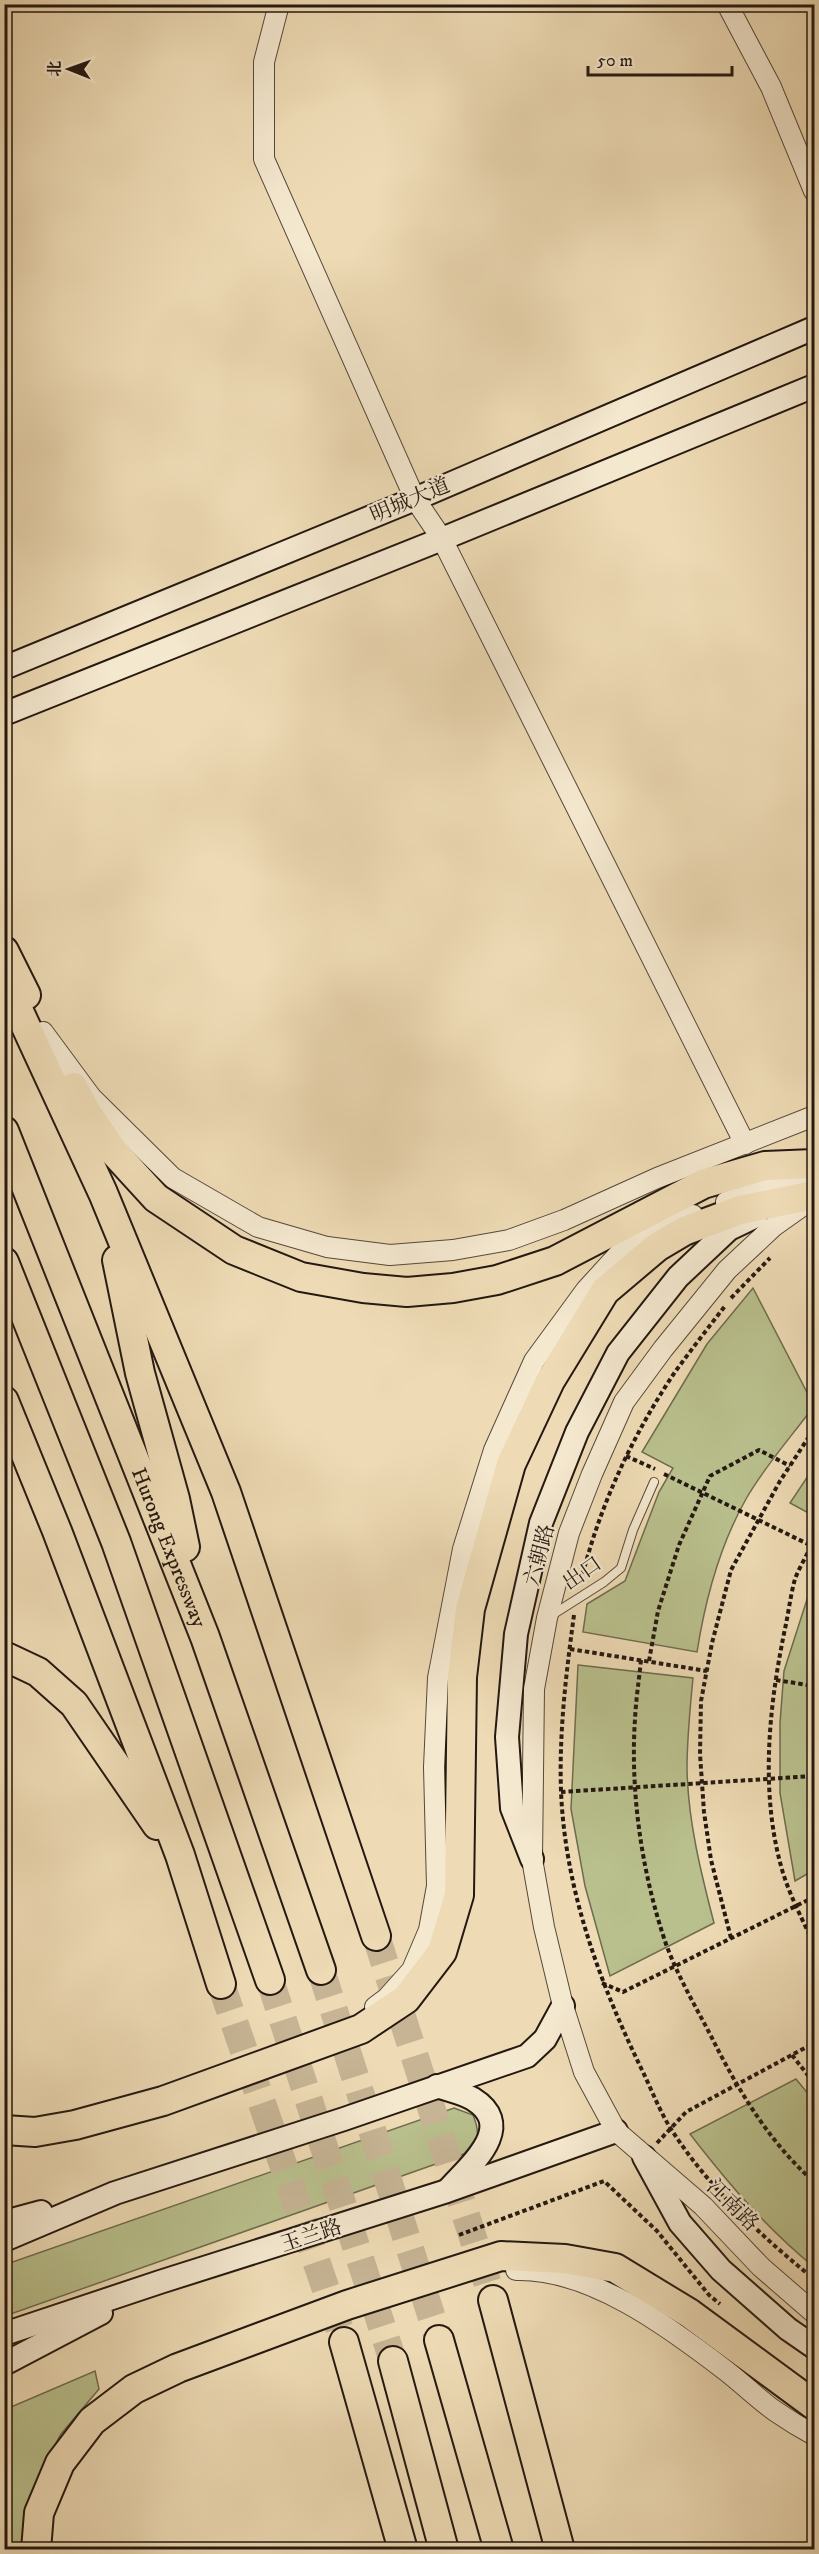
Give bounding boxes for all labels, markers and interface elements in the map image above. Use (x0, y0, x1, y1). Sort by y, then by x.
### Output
north arrow (39, 39, 99, 99)
scale bar (588, 39, 732, 77)
text: 50 m (597, 50, 633, 72)
text: 北 (45, 61, 65, 77)
street label: 明城大道 (367, 473, 454, 529)
street label: Hurong Expressway (125, 1464, 212, 1632)
street label: 六朝路 (519, 1521, 561, 1589)
street label: 出口 (558, 1551, 607, 1597)
street label: 江南路 (701, 2174, 764, 2237)
street label: 玉兰路 (277, 2214, 345, 2258)

